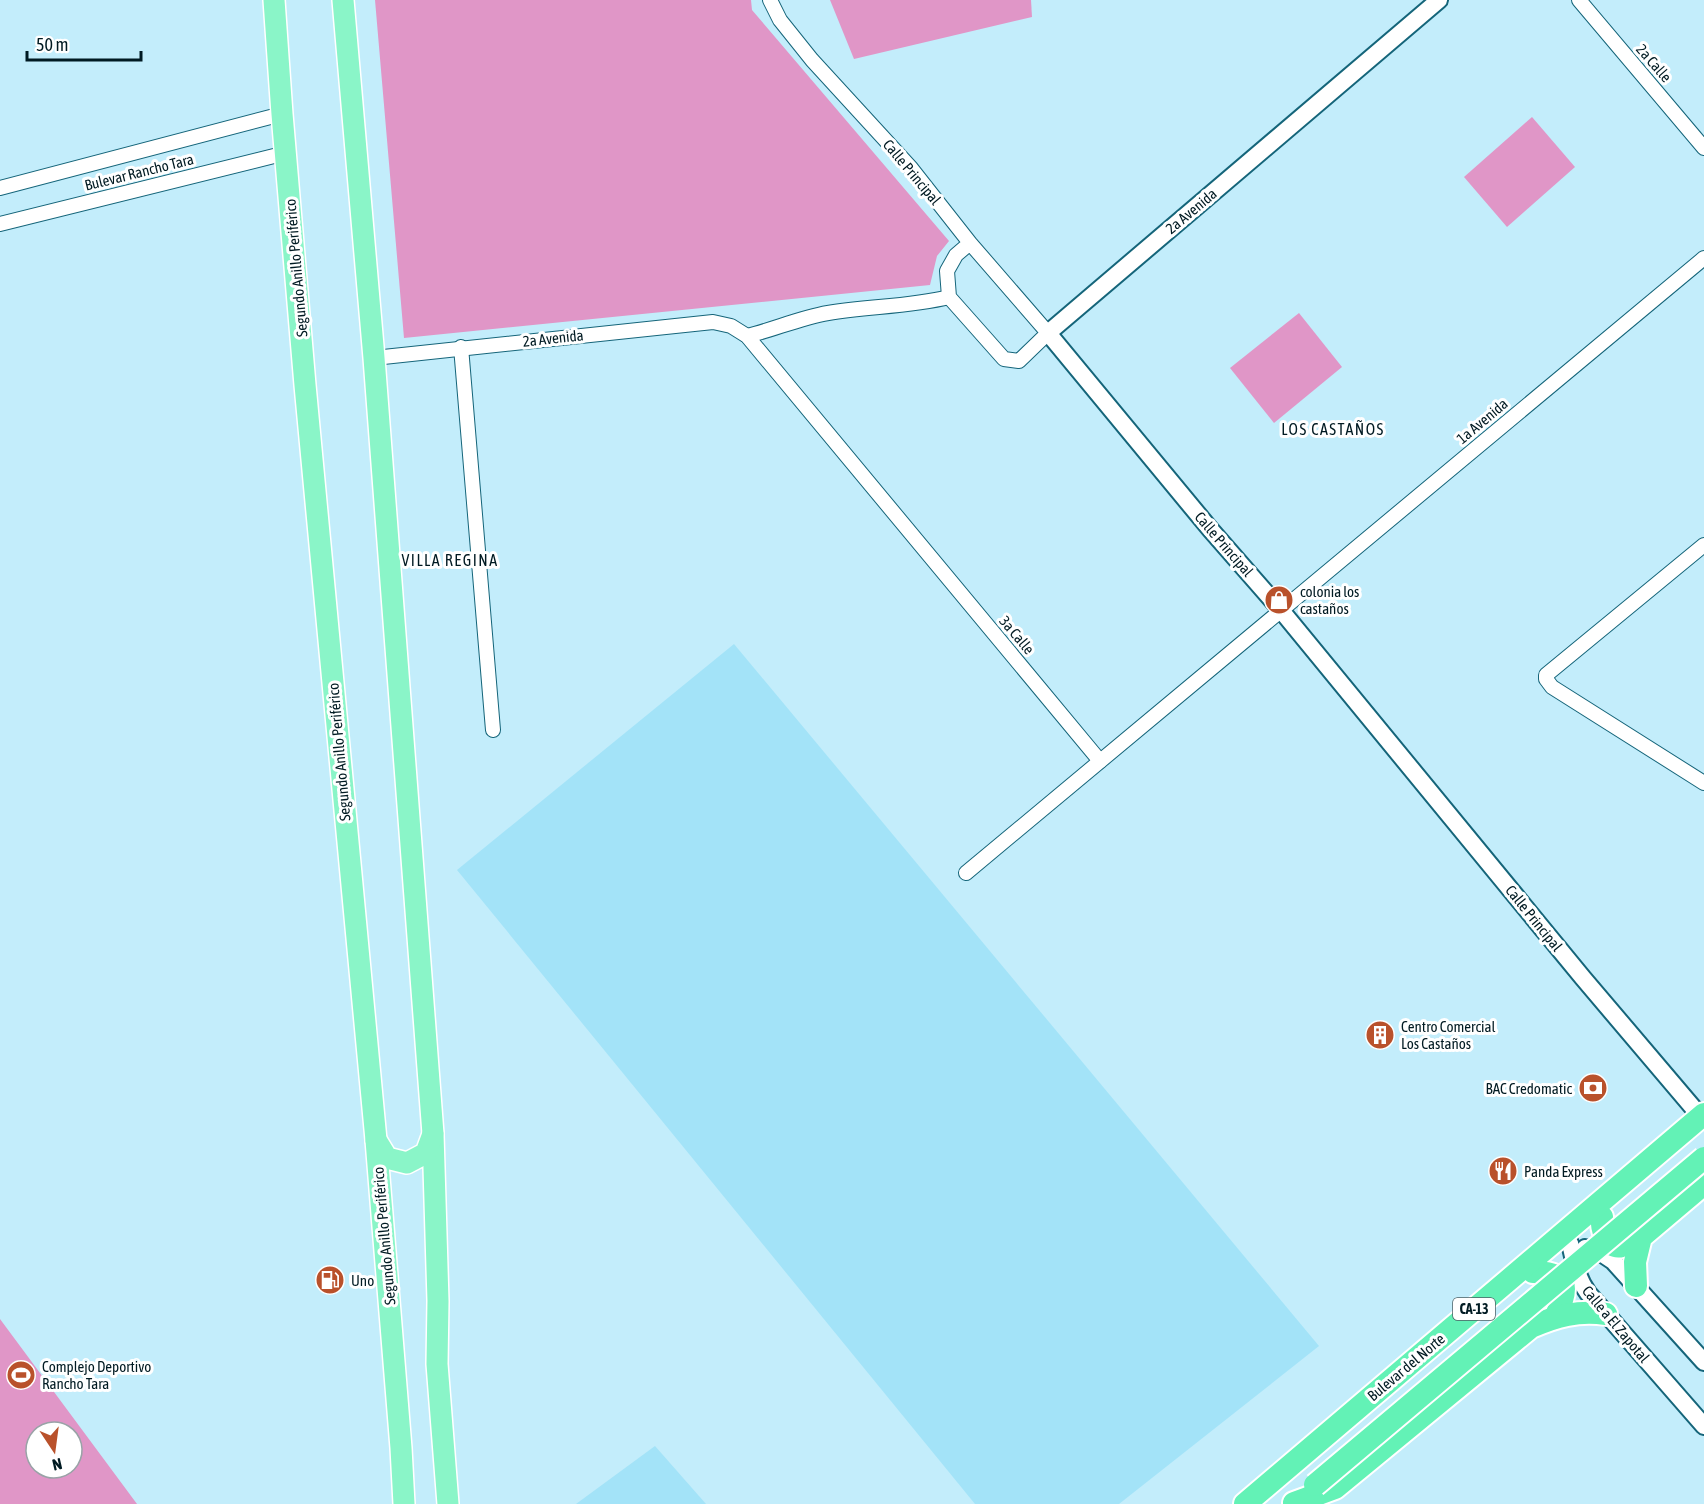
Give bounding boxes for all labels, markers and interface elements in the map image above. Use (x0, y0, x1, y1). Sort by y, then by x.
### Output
scale bar (27, 24, 141, 62)
text: 50 m (36, 34, 68, 55)
street label: 2a Calle (1633, 41, 1675, 85)
street label: Calle Principal (880, 136, 944, 208)
street label: Bulevar Rancho Tara (83, 150, 195, 194)
street label: 2a Avenida (1162, 185, 1220, 237)
street label: Segundo Anillo Periférico (281, 198, 311, 338)
street label: 2a Avenida (522, 326, 584, 350)
street label: 1a Avenida (1453, 395, 1511, 447)
district label: LOS CASTAÑOS (1281, 420, 1385, 438)
street label: Calle Principal (1191, 508, 1257, 580)
district label: VILLA REGINA (402, 551, 499, 569)
place label: colonia los castaños (1300, 583, 1359, 617)
shop icon: colonia los castaños (1263, 584, 1295, 616)
street label: 3a Calle (996, 613, 1038, 658)
street label: Segundo Anillo Periférico (324, 682, 354, 822)
street label: Calle Principal (1502, 882, 1566, 954)
place label: Centro Comercial Los Castaños (1401, 1018, 1495, 1052)
building icon: Centro Comercial Los Castaños (1364, 1019, 1396, 1051)
bank icon: BAC Credomatic (1577, 1072, 1609, 1104)
place label: BAC Credomatic (1486, 1080, 1572, 1097)
restaurant icon: Panda Express (1487, 1155, 1519, 1187)
place label: Panda Express (1524, 1163, 1603, 1180)
street label: Segundo Anillo Periférico (369, 1166, 399, 1306)
fuel station icon: Uno (314, 1264, 346, 1296)
place label: Uno (351, 1272, 374, 1289)
street label: Calle a El Zapotal (1579, 1282, 1653, 1366)
road number: CA-13 (1453, 1298, 1495, 1320)
street label: Bulevar del Norte (1364, 1330, 1448, 1404)
place label: Complejo Deportivo Rancho Tara (42, 1358, 151, 1392)
sports icon: Complejo Deportivo Rancho Tara (5, 1359, 37, 1391)
north arrow (24, 1420, 84, 1480)
text: N (51, 1455, 64, 1474)

